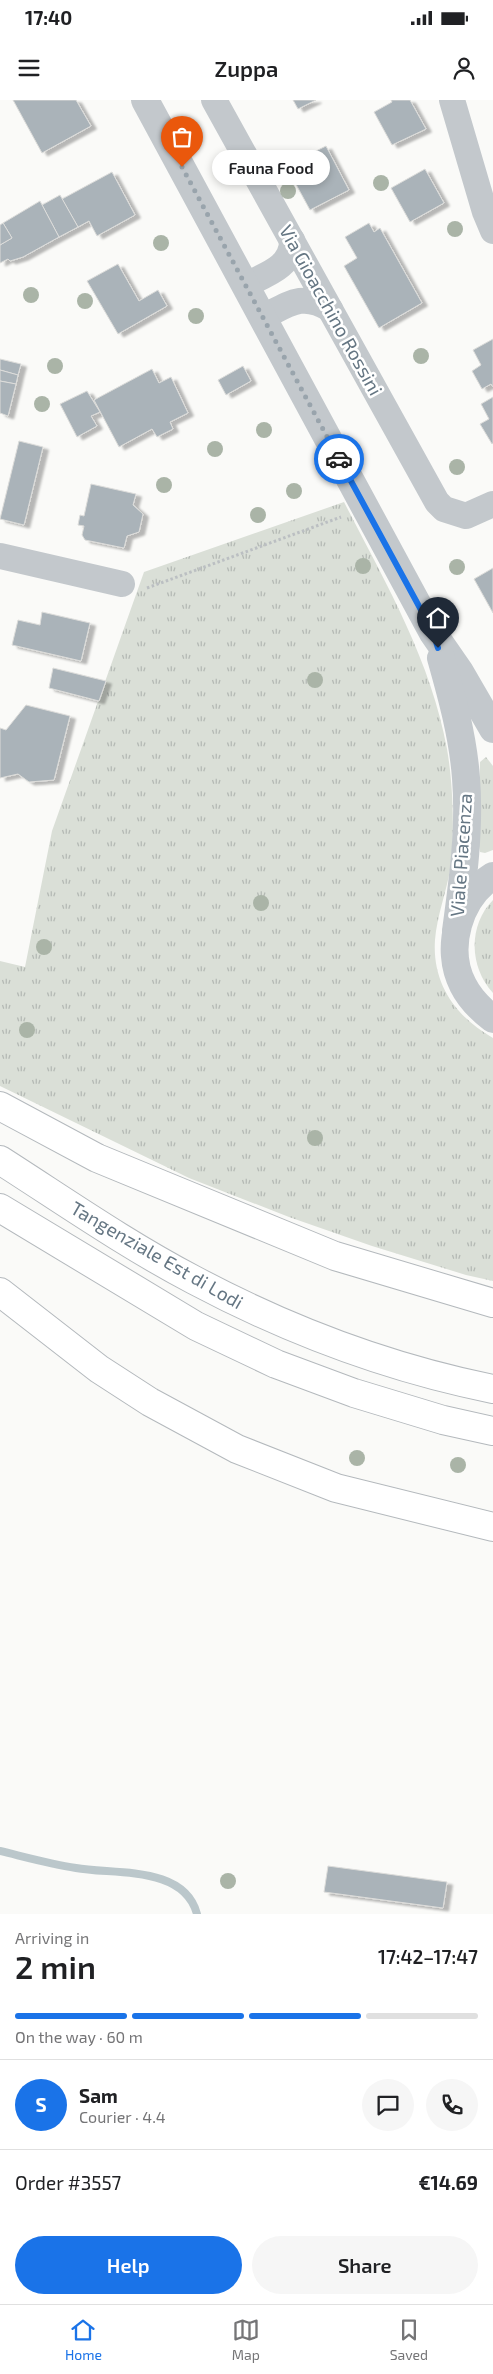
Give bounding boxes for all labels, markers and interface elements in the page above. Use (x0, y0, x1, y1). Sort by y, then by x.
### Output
text: 17:40 (25, 6, 72, 29)
icon: menu (15, 54, 43, 82)
icon: person (450, 54, 478, 82)
text: Zuppa (215, 55, 278, 81)
pin (161, 116, 203, 167)
icon: bag (168, 123, 196, 151)
callout: Fauna Food (212, 150, 330, 184)
text: Fauna Food (228, 158, 314, 177)
street label: Via Gioacchino Rossini (275, 221, 388, 399)
courier (314, 434, 364, 484)
icon: car (325, 445, 353, 473)
pin (417, 597, 459, 648)
icon: home (424, 604, 452, 632)
street label: Viale Piacenza (445, 792, 476, 917)
street label: Tangenziale Est di Lodi (67, 1196, 247, 1313)
text: Arriving in (15, 1928, 89, 1947)
text: 17:42–17:47 (378, 1945, 478, 1968)
text: 2 min (15, 1947, 96, 1985)
text: On the way · 60 m (15, 2027, 143, 2046)
button: chat (362, 2079, 414, 2131)
button: phone (426, 2079, 478, 2131)
text: Sam (79, 2084, 118, 2107)
text: S (35, 2093, 47, 2116)
text: Courier · 4.4 (79, 2107, 166, 2126)
text: Order #3557 (15, 2171, 121, 2194)
text: €14.69 (418, 2171, 478, 2194)
button: Help (15, 2236, 242, 2294)
button: Share (252, 2236, 478, 2294)
tab: Home (65, 2316, 102, 2363)
tab: Map (232, 2316, 260, 2363)
tab: Saved (390, 2316, 428, 2363)

